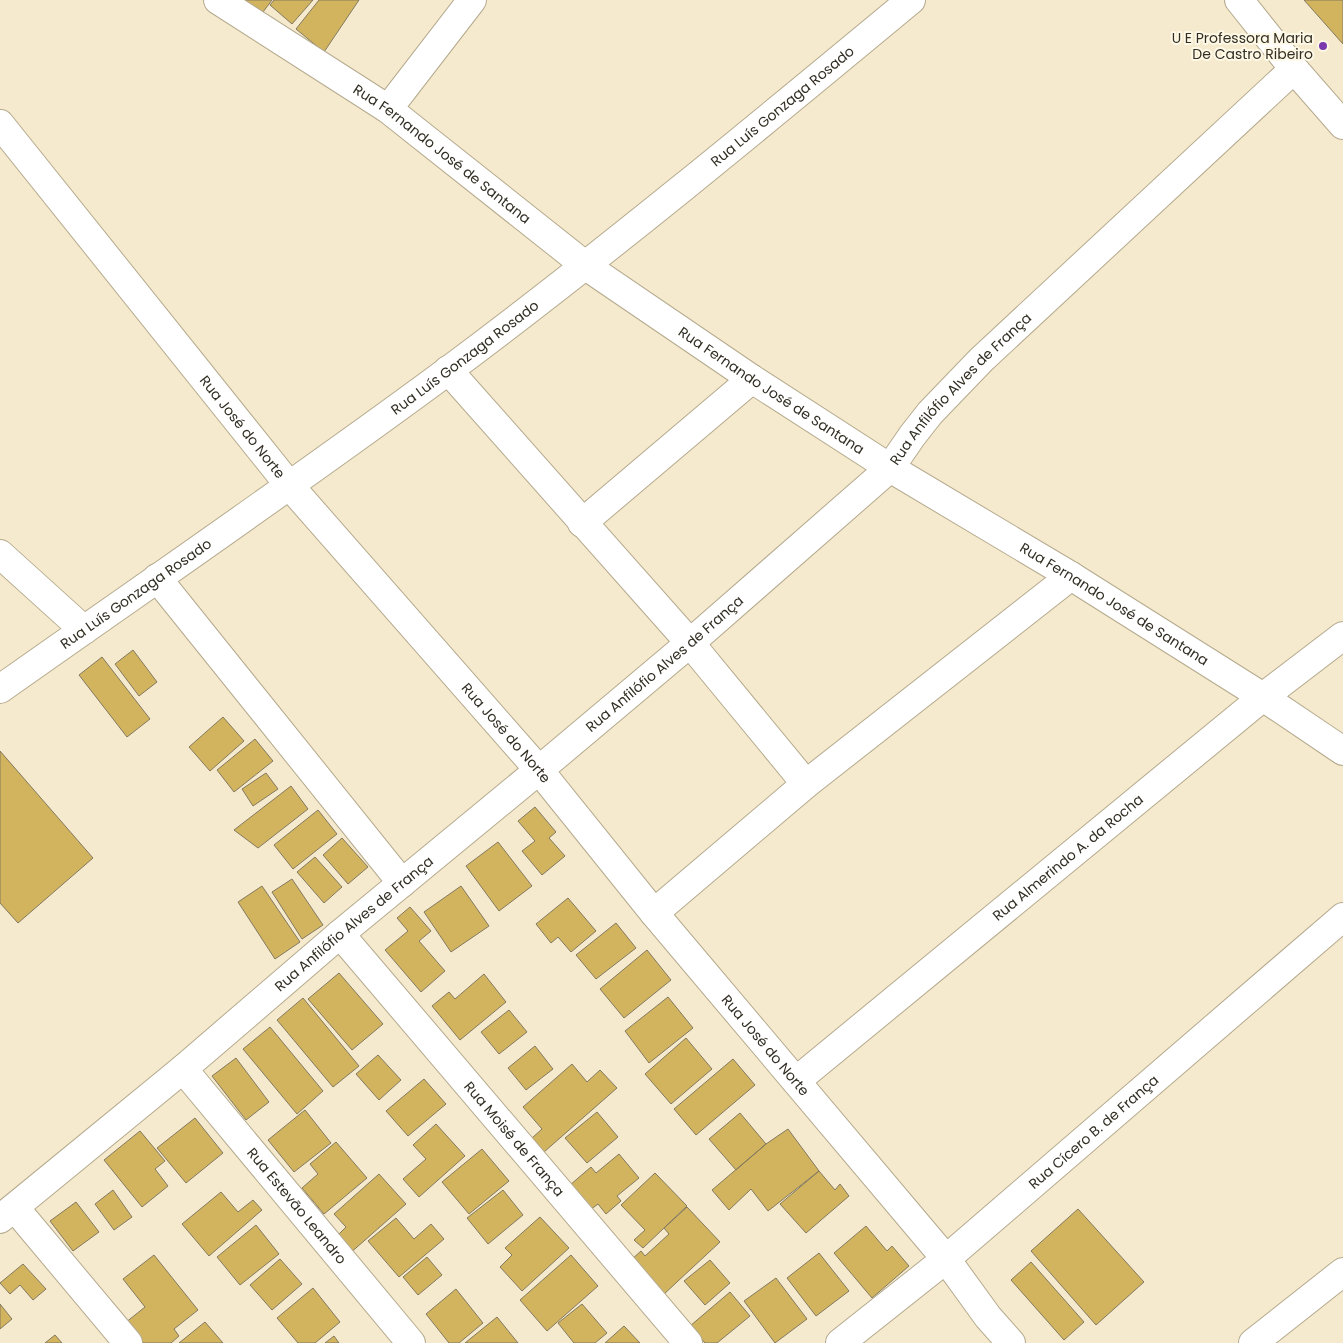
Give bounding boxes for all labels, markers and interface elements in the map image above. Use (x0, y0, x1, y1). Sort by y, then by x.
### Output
place label: U E Professora Maria De Castro Ribeiro (1172, 28, 1313, 64)
marker: U E Professora Maria De Castro Ribeiro (1317, 40, 1329, 52)
street label: Rua Luís Gonzaga Rosado (706, 41, 858, 171)
street label: Rua Fernando José de Santana (349, 79, 535, 228)
street label: Rua Luís Gonzaga Rosado (387, 295, 543, 419)
street label: Rua Anfilófio Alves de França (885, 308, 1036, 469)
street label: Rua Fernando José de Santana (674, 322, 868, 459)
street label: Rua José do Norte (195, 371, 290, 483)
street label: Rua Luís Gonzaga Rosado (56, 534, 215, 654)
street label: Rua Fernando José de Santana (1016, 538, 1213, 670)
street label: Rua Anfilófio Alves de França (581, 591, 748, 737)
street label: Rua José do Norte (457, 678, 556, 787)
street label: Rua Almerindo A. da Rocha (988, 789, 1148, 925)
street label: Rua Anfilófio Alves de França (270, 851, 437, 996)
street label: Rua José do Norte (717, 990, 814, 1100)
street label: Rua Cícero B. de França (1024, 1070, 1163, 1194)
street label: Rua Moisé de França (460, 1077, 569, 1201)
street label: Rua Estevão Leandro (243, 1143, 351, 1268)

